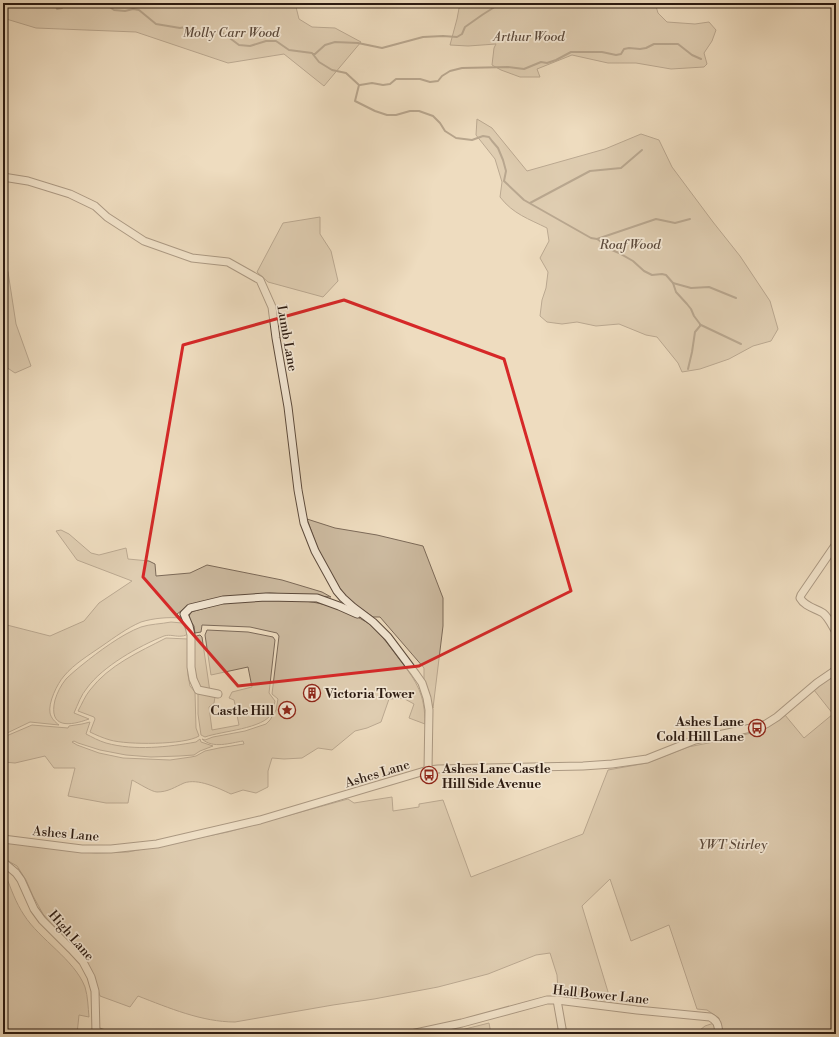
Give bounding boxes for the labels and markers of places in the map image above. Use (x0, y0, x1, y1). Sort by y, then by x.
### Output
building icon: Victoria Tower (302, 683, 322, 703)
place label: Victoria Tower (324, 686, 415, 702)
place icon: Castle Hill (277, 700, 297, 720)
place label: Castle Hill (210, 703, 275, 719)
place label: Ashes Lane Cold Hill Lane (656, 714, 744, 745)
bus stop icon: Ashes Lane Cold Hill Lane (747, 718, 767, 738)
place label: Ashes Lane Castle Hill Side Avenue (441, 761, 551, 792)
bus stop icon: Ashes Lane Castle Hill Side Avenue (419, 765, 439, 785)

